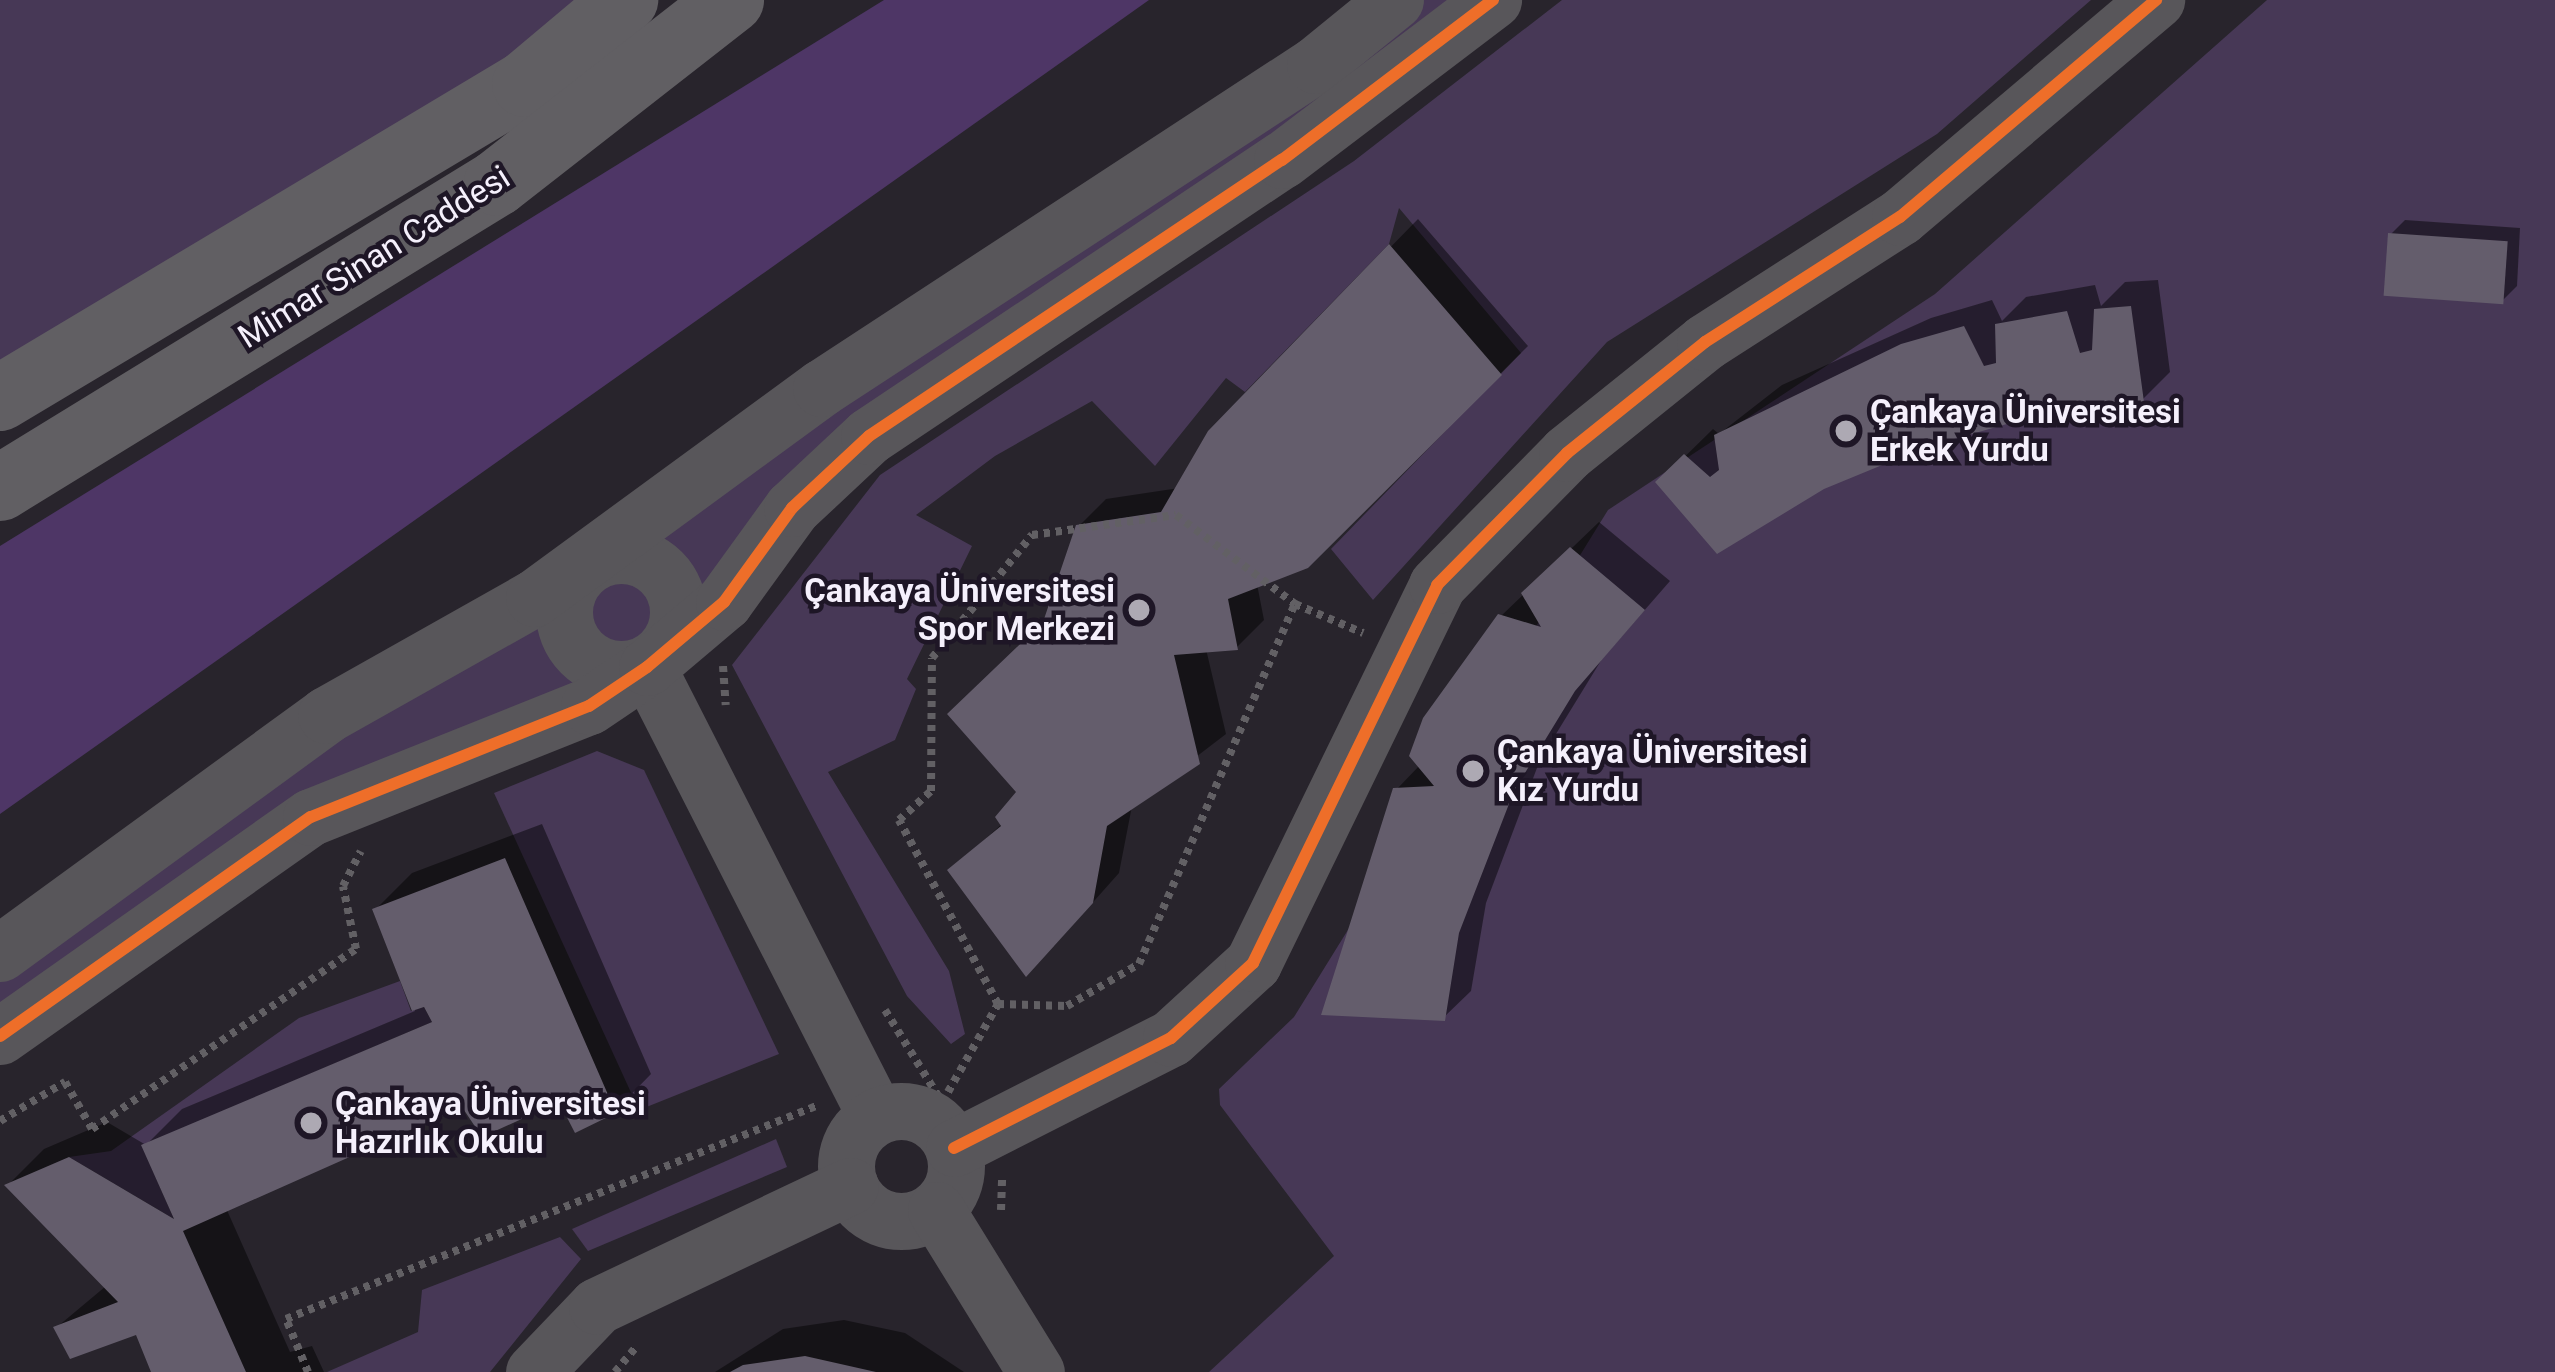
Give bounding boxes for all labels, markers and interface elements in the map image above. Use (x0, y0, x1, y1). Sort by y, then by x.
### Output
street label: Mimar Sinan Caddesi (231, 157, 517, 357)
place label: Çankaya Üniversitesi Erkek Yurdu (1870, 392, 2181, 470)
marker: Çankaya Üniversitesi Erkek Yurdu (1833, 418, 1859, 444)
place label: Çankaya Üniversitesi Spor Merkezi (804, 571, 1115, 649)
marker: Çankaya Üniversitesi Spor Merkezi (1126, 597, 1152, 623)
place label: Çankaya Üniversitesi Kız Yurdu (1497, 732, 1808, 810)
marker: Çankaya Üniversitesi Kız Yurdu (1460, 758, 1486, 784)
place label: Çankaya Üniversitesi Hazırlık Okulu (335, 1084, 646, 1162)
marker: Çankaya Üniversitesi Hazırlık Okulu (298, 1110, 324, 1136)

